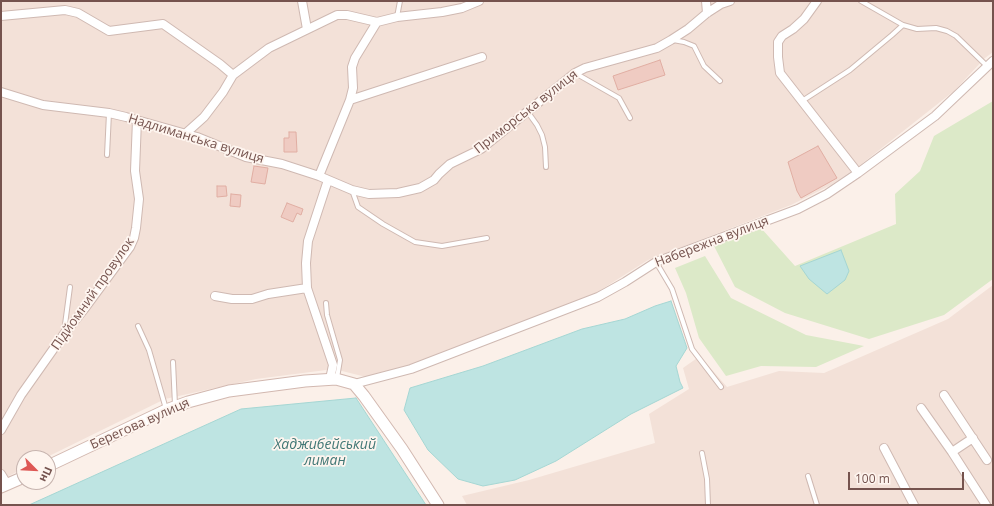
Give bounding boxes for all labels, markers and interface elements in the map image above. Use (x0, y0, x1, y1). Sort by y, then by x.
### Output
street label: Приморська вулиця (471, 67, 581, 157)
street label: Надлиманська вулиця (126, 111, 266, 167)
street label: Набережна вулиця (653, 213, 771, 271)
street label: Підйомний провулок (48, 235, 138, 353)
street label: Берегова вулиця (88, 395, 192, 453)
water label: Хаджибейський лиман (274, 437, 376, 470)
north arrow (16, 450, 56, 490)
scale bar (850, 464, 966, 490)
text: Пн (37, 465, 57, 485)
text: 100 m (855, 470, 890, 487)

